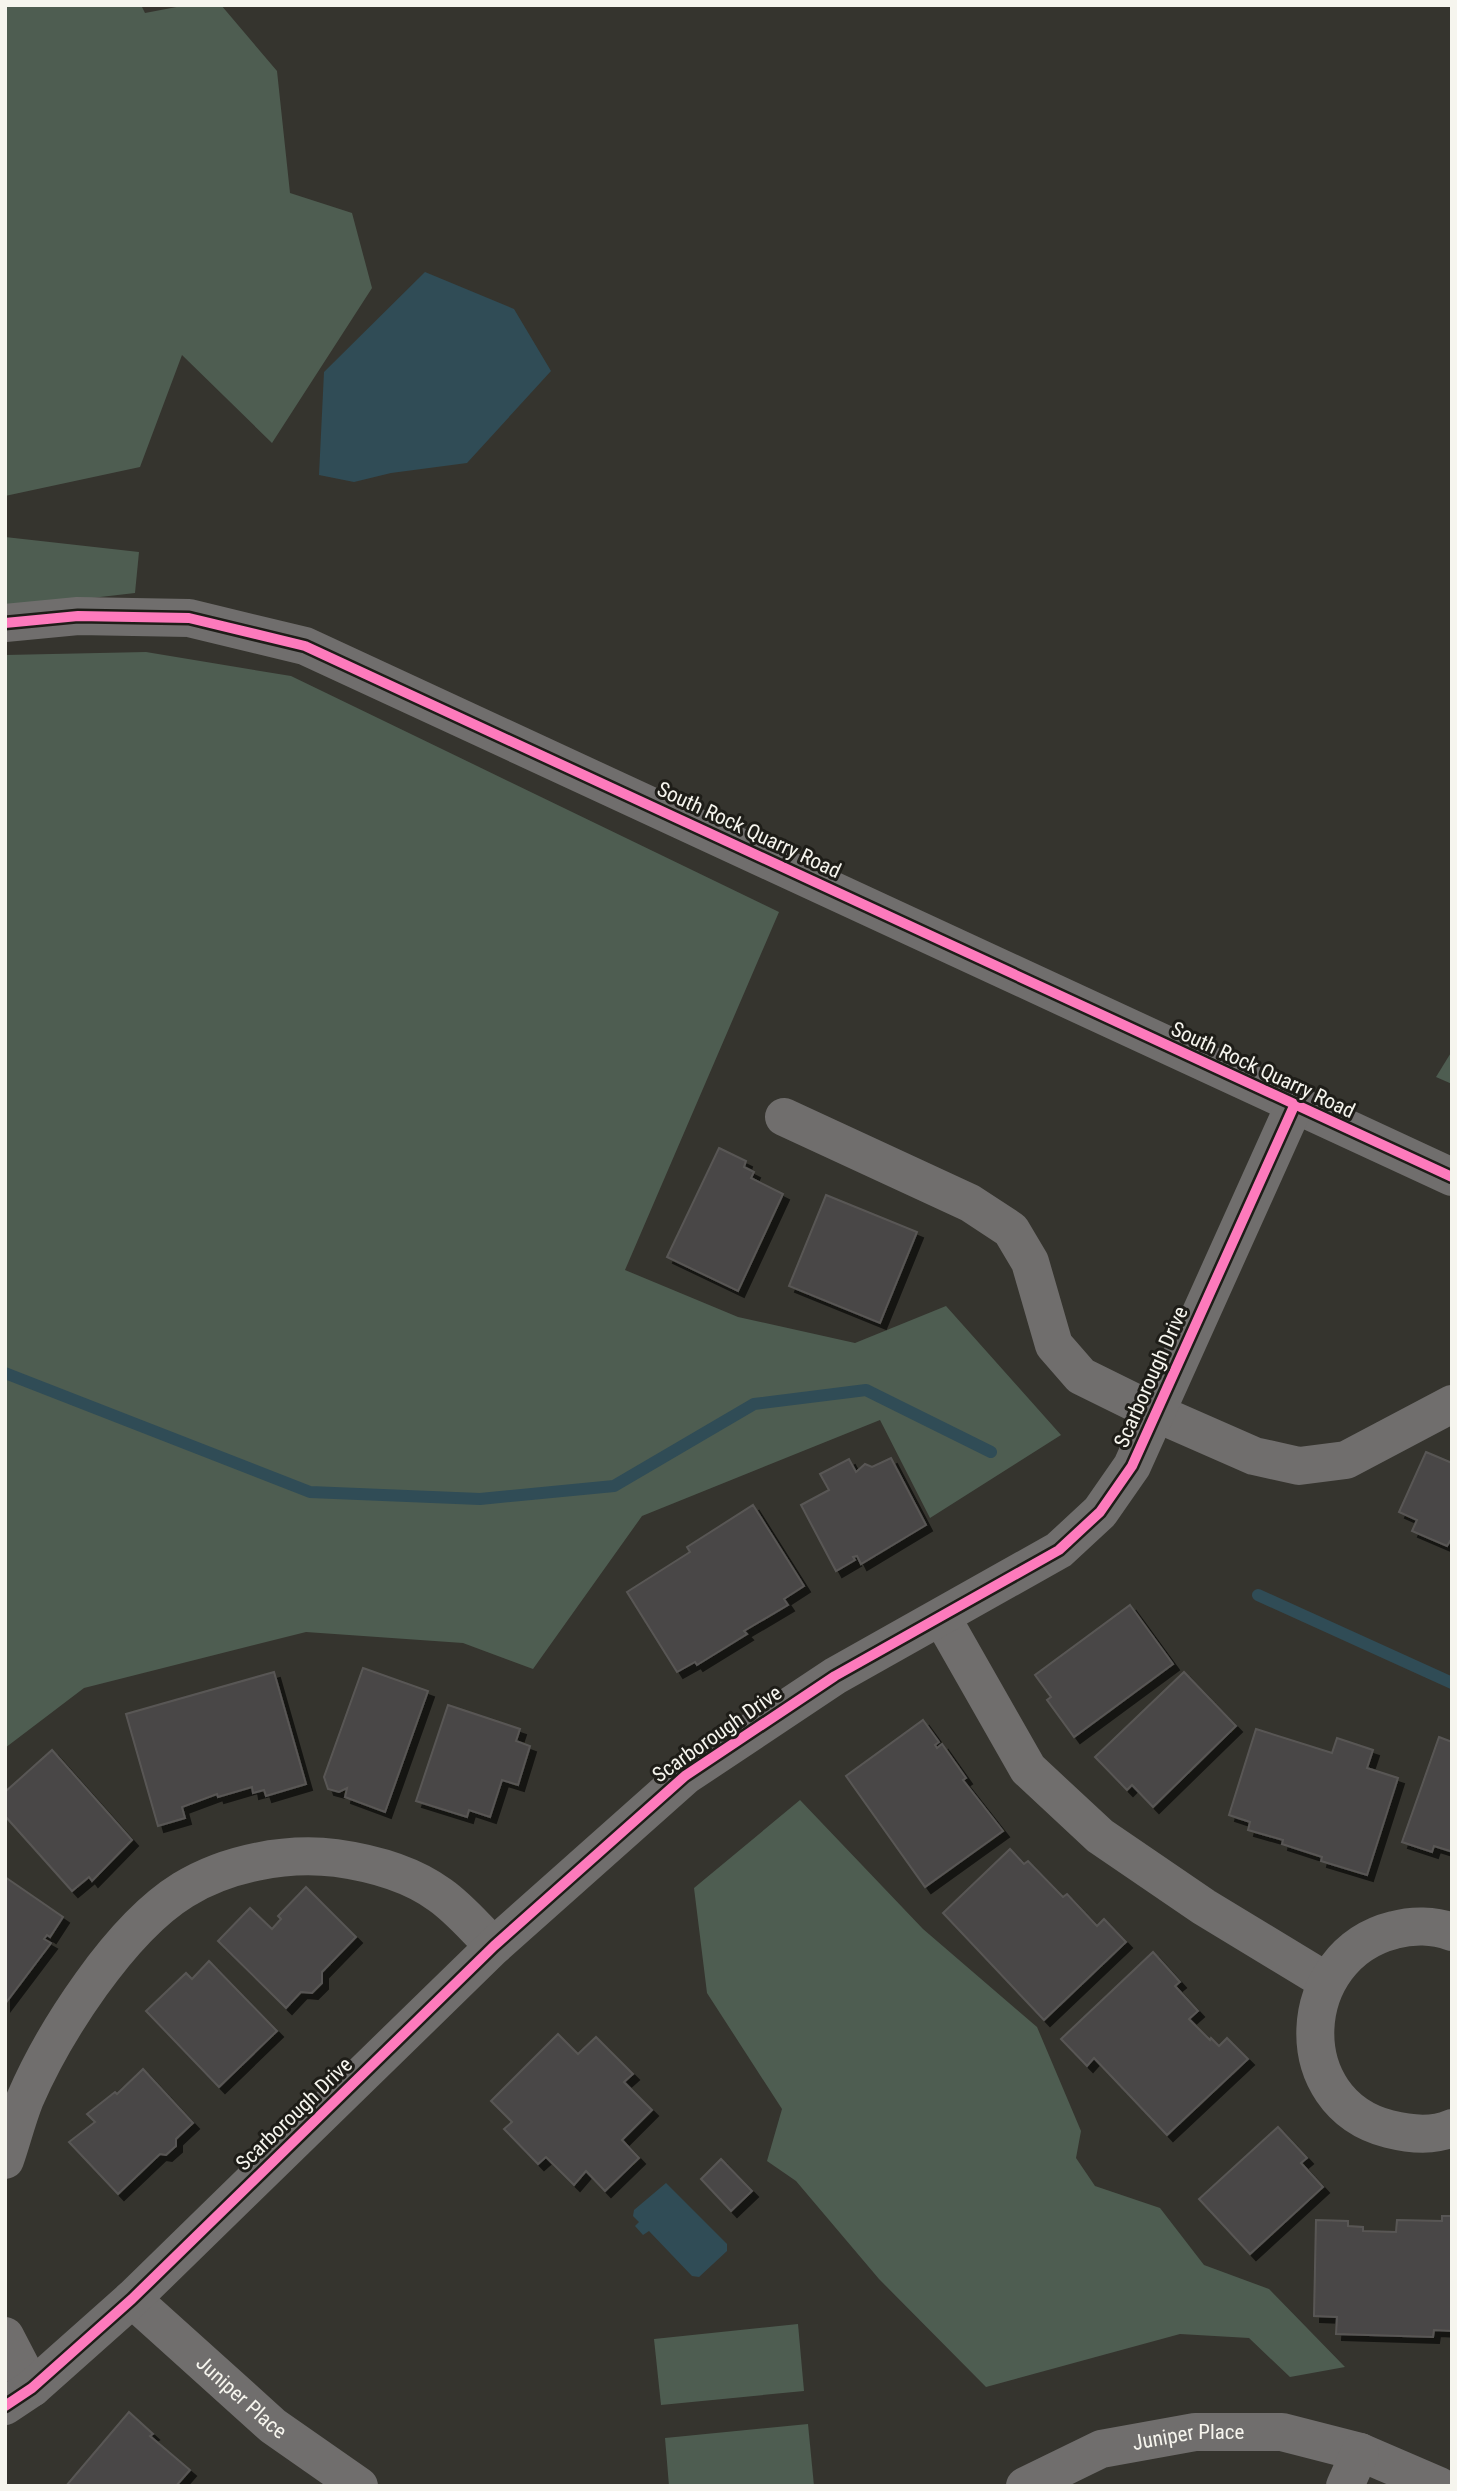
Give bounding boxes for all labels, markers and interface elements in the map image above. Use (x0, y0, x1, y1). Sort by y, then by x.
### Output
street label: South Rock Quarry Road (653, 777, 845, 883)
street label: South Rock Quarry Road (1167, 1017, 1359, 1123)
street label: Scarborough Drive (1109, 1303, 1193, 1451)
street label: Scarborough Drive (648, 1680, 786, 1787)
street label: Scarborough Drive (231, 2052, 357, 2175)
street label: Juniper Place (191, 2351, 291, 2444)
street label: Juniper Place (1130, 2420, 1245, 2455)

